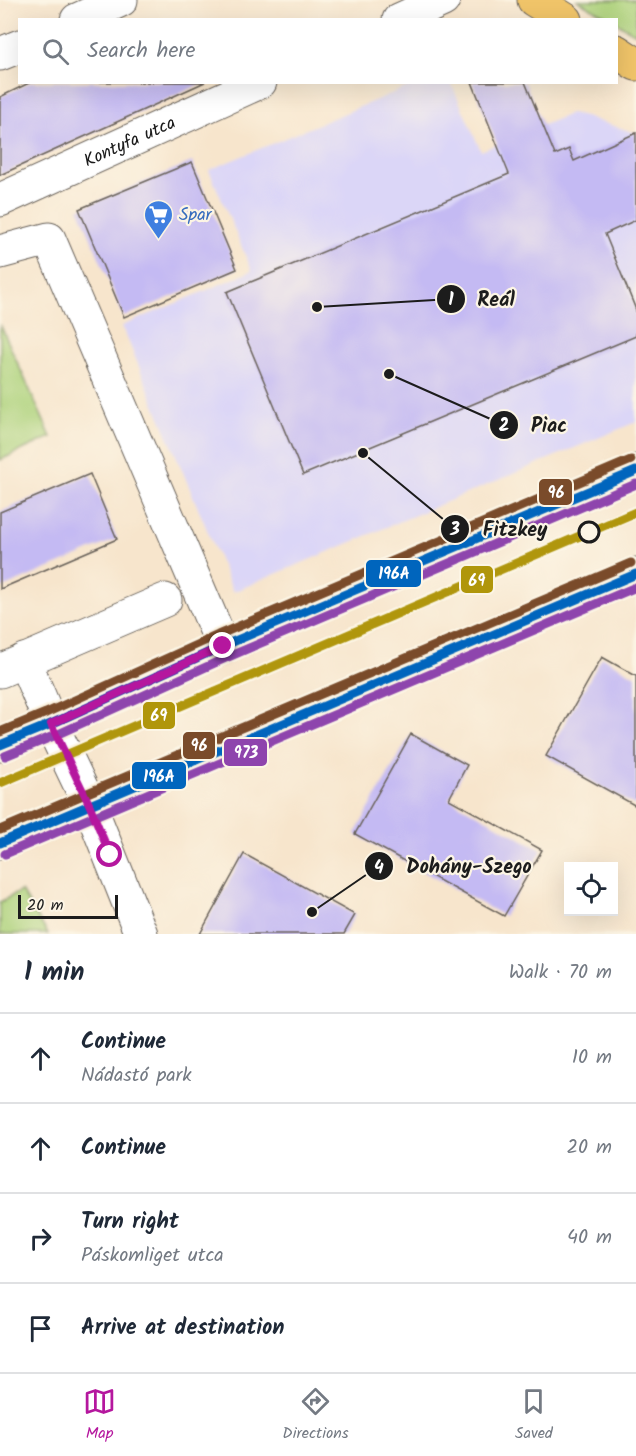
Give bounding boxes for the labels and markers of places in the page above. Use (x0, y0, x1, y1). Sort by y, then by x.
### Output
supermarket icon: Spar (142, 198, 174, 240)
place label: Spar (179, 201, 213, 230)
callout: Reál (436, 280, 527, 318)
callout: Piac (489, 406, 579, 444)
callout: Fitzkey (440, 510, 559, 548)
unlabelled marker (578, 521, 600, 543)
callout: Dohány-Szego (364, 847, 544, 885)

